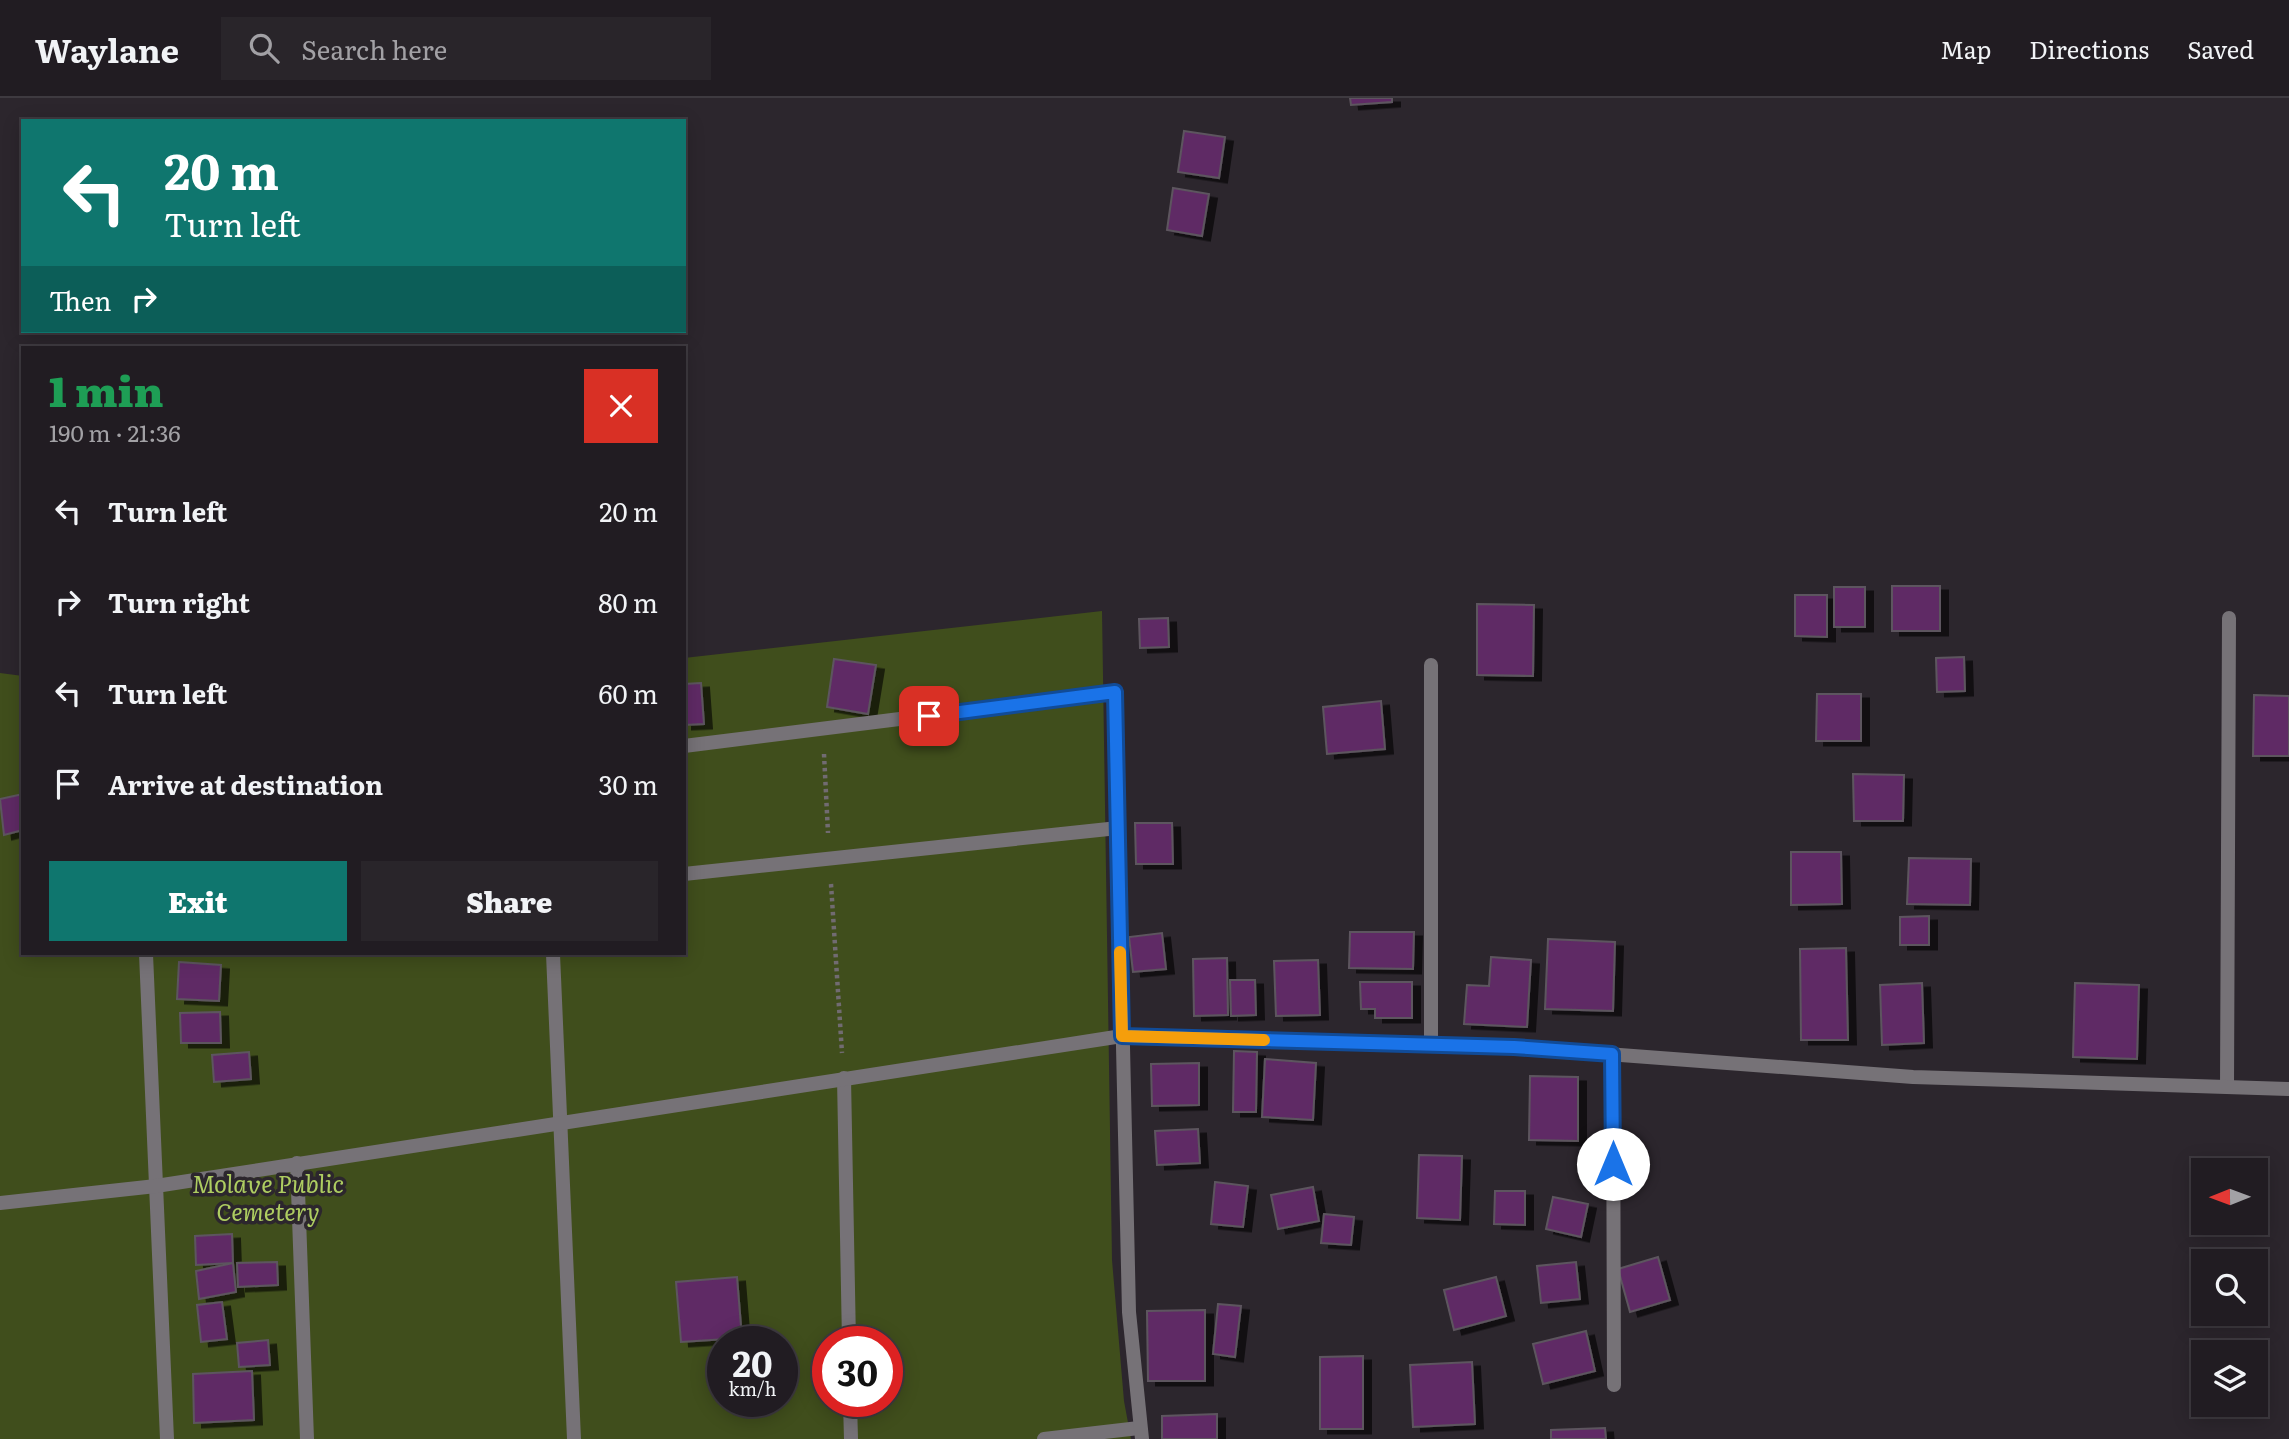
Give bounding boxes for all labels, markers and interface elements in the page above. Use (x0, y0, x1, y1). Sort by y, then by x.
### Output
search box (221, 17, 711, 80)
text: Waylane (35, 24, 179, 73)
icon: search (245, 29, 283, 67)
text: Search here (301, 29, 447, 68)
text: Map (1940, 31, 1991, 66)
text: Directions (2029, 31, 2149, 66)
text: Saved (2187, 31, 2254, 66)
text: 20 m (164, 132, 279, 205)
icon: left (49, 147, 140, 238)
text: Turn left (164, 199, 301, 247)
text: Then (49, 280, 111, 319)
icon: right (125, 280, 163, 318)
text: 1 min (49, 358, 164, 420)
button: close (584, 369, 658, 443)
text: 190 m · 21:36 (49, 415, 181, 449)
text: Turn left (108, 491, 227, 530)
text: 20 m (599, 491, 658, 530)
icon: left (49, 492, 87, 530)
text: Turn right (108, 582, 250, 621)
text: 80 m (598, 582, 658, 621)
icon: right (49, 583, 87, 621)
text: Turn left (108, 673, 227, 712)
text: 60 m (599, 673, 658, 712)
icon: left (49, 674, 87, 712)
pin (899, 686, 959, 746)
icon: arrive (910, 697, 948, 735)
text: Arrive at destination (108, 764, 383, 803)
text: 30 m (598, 764, 658, 803)
icon: arrive (49, 765, 87, 803)
button: Exit (49, 861, 347, 941)
button: Share (361, 861, 658, 941)
position arrow (1576, 1127, 1650, 1201)
north arrow (2191, 1158, 2268, 1236)
map controls (2191, 1158, 2268, 1417)
park label: Molave Public Cemetery (192, 1165, 344, 1228)
button: search (2191, 1249, 2268, 1326)
speed limit sign: 30 (812, 1326, 903, 1417)
text: 20 (732, 1336, 773, 1388)
button: layers (2191, 1340, 2268, 1417)
text: km/h (729, 1375, 776, 1402)

